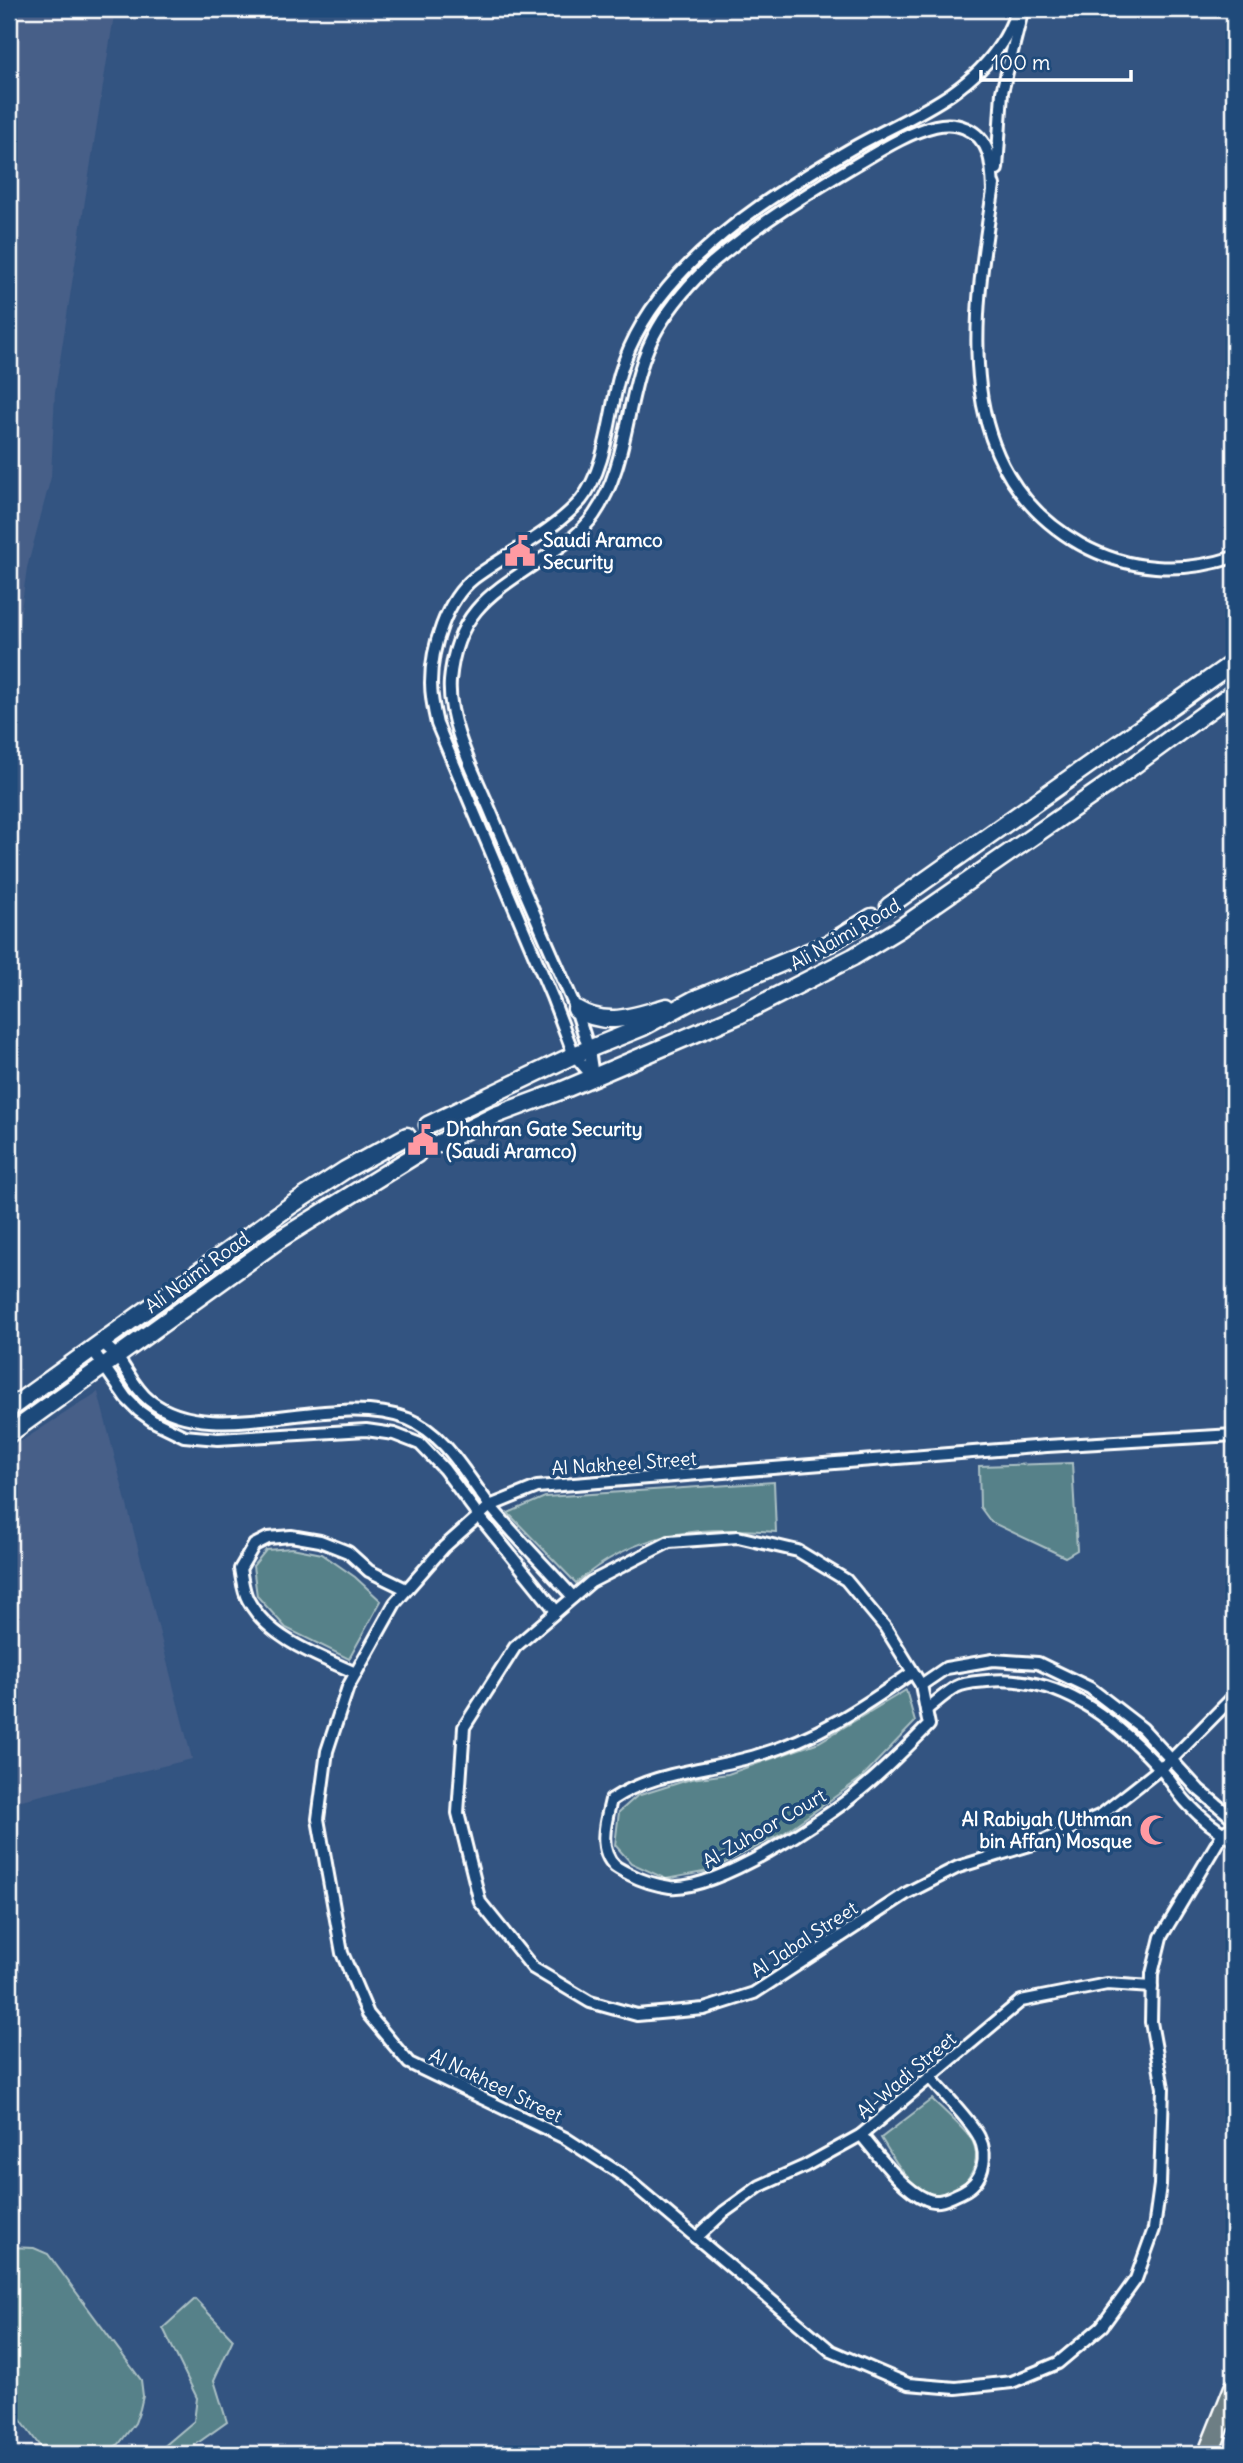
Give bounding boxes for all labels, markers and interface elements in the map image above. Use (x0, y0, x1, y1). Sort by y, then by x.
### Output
scale bar (981, 38, 1131, 82)
text: 100 m (991, 49, 1050, 76)
place label: Saudi Aramco Security (543, 528, 663, 574)
public building icon: Saudi Aramco Security (503, 534, 537, 568)
street label: Ali Naimi Road (786, 893, 904, 975)
place label: Dhahran Gate Security (Saudi Aramco) (446, 1117, 642, 1163)
public building icon: Dhahran Gate Security (Saudi Aramco) (406, 1123, 440, 1157)
street label: Ali Naimi Road (140, 1226, 254, 1318)
street label: Al Nakheel Street (551, 1446, 697, 1480)
street label: Al-Zuhoor Court (698, 1783, 830, 1873)
place label: Al Rabiyah (Uthman bin Affan) Mosque (962, 1807, 1132, 1853)
mosque icon: Al Rabiyah (Uthman bin Affan) Mosque (1138, 1813, 1172, 1847)
street label: Al Jabal Street (746, 1896, 862, 1982)
street label: Al-Wadi Street (851, 2027, 961, 2123)
street label: Al Nakheel Street (425, 2042, 567, 2128)

